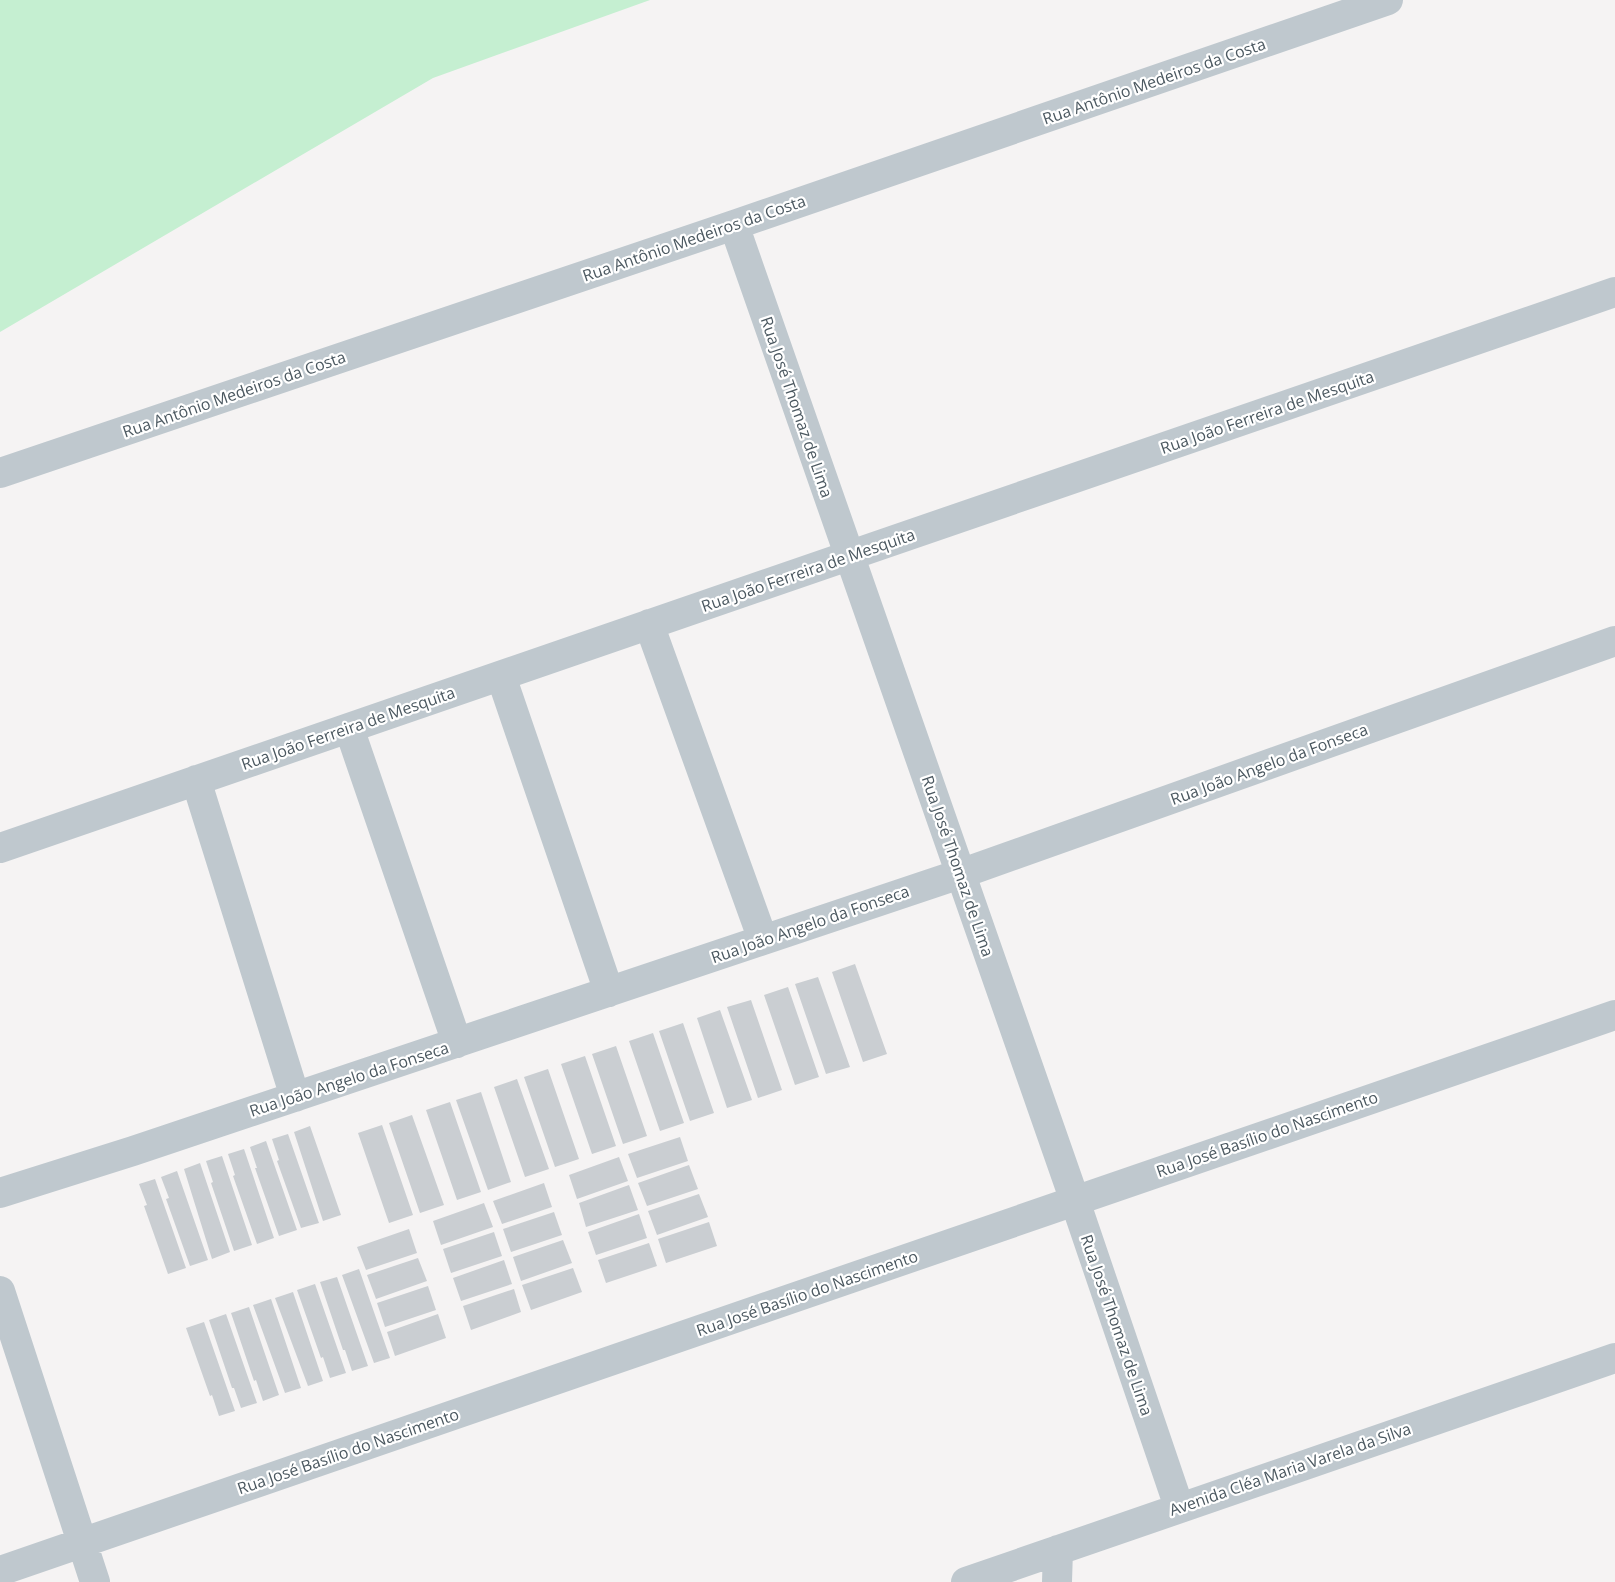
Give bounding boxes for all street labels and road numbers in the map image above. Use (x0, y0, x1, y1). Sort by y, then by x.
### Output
street label: Rua Antônio Medeiros da Costa (1040, 32, 1268, 130)
street label: Rua Antônio Medeiros da Costa (580, 189, 808, 287)
street label: Rua José Thomaz de Lima (756, 314, 838, 500)
street label: Rua Antônio Medeiros da Costa (120, 345, 348, 443)
street label: Rua João Ferreira de Mesquita (1157, 365, 1377, 459)
street label: Rua João Ferreira de Mesquita (698, 523, 918, 617)
street label: Rua João Ferreira de Mesquita (238, 681, 458, 775)
street label: Rua João Angelo da Fonseca (1167, 718, 1371, 810)
street label: Rua José Thomaz de Lima (917, 773, 999, 959)
street label: Rua João Angelo da Fonseca (708, 880, 912, 968)
street label: Rua João Angelo da Fonseca (246, 1036, 452, 1122)
street label: Rua José Basílio do Nascimento (1153, 1086, 1381, 1182)
street label: Rua José Thomaz de Lima (1076, 1232, 1158, 1418)
street label: Rua José Basílio do Nascimento (693, 1245, 921, 1341)
street label: Rua José Basílio do Nascimento (234, 1403, 462, 1499)
street label: Avenida Cléa Maria Varela da Silva (1166, 1417, 1414, 1521)

